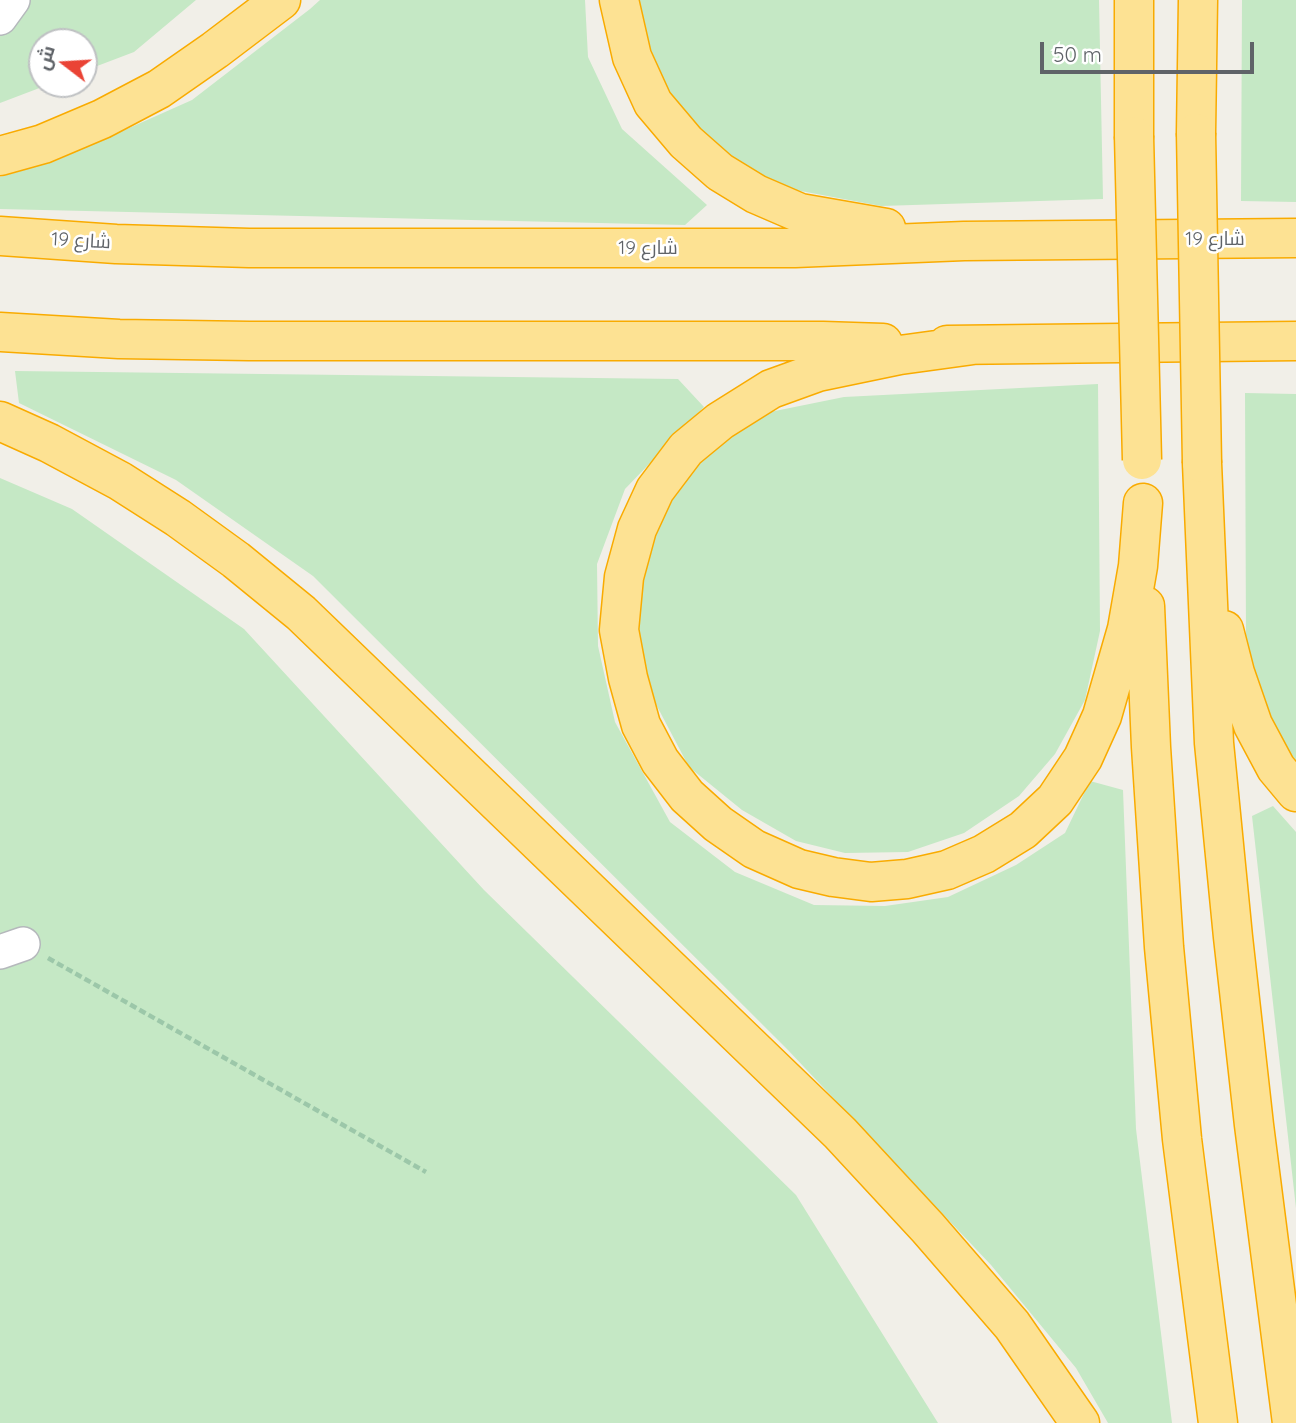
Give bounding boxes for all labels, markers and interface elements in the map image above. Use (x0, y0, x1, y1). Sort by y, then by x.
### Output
north arrow (28, 28, 98, 98)
scale bar (1044, 28, 1258, 72)
text: 50 m (1053, 41, 1102, 67)
text: ش (30, 42, 60, 73)
street label: شارع 19 (51, 228, 111, 254)
street label: شارع 19 (1185, 228, 1245, 250)
street label: شارع 19 (618, 237, 678, 259)

